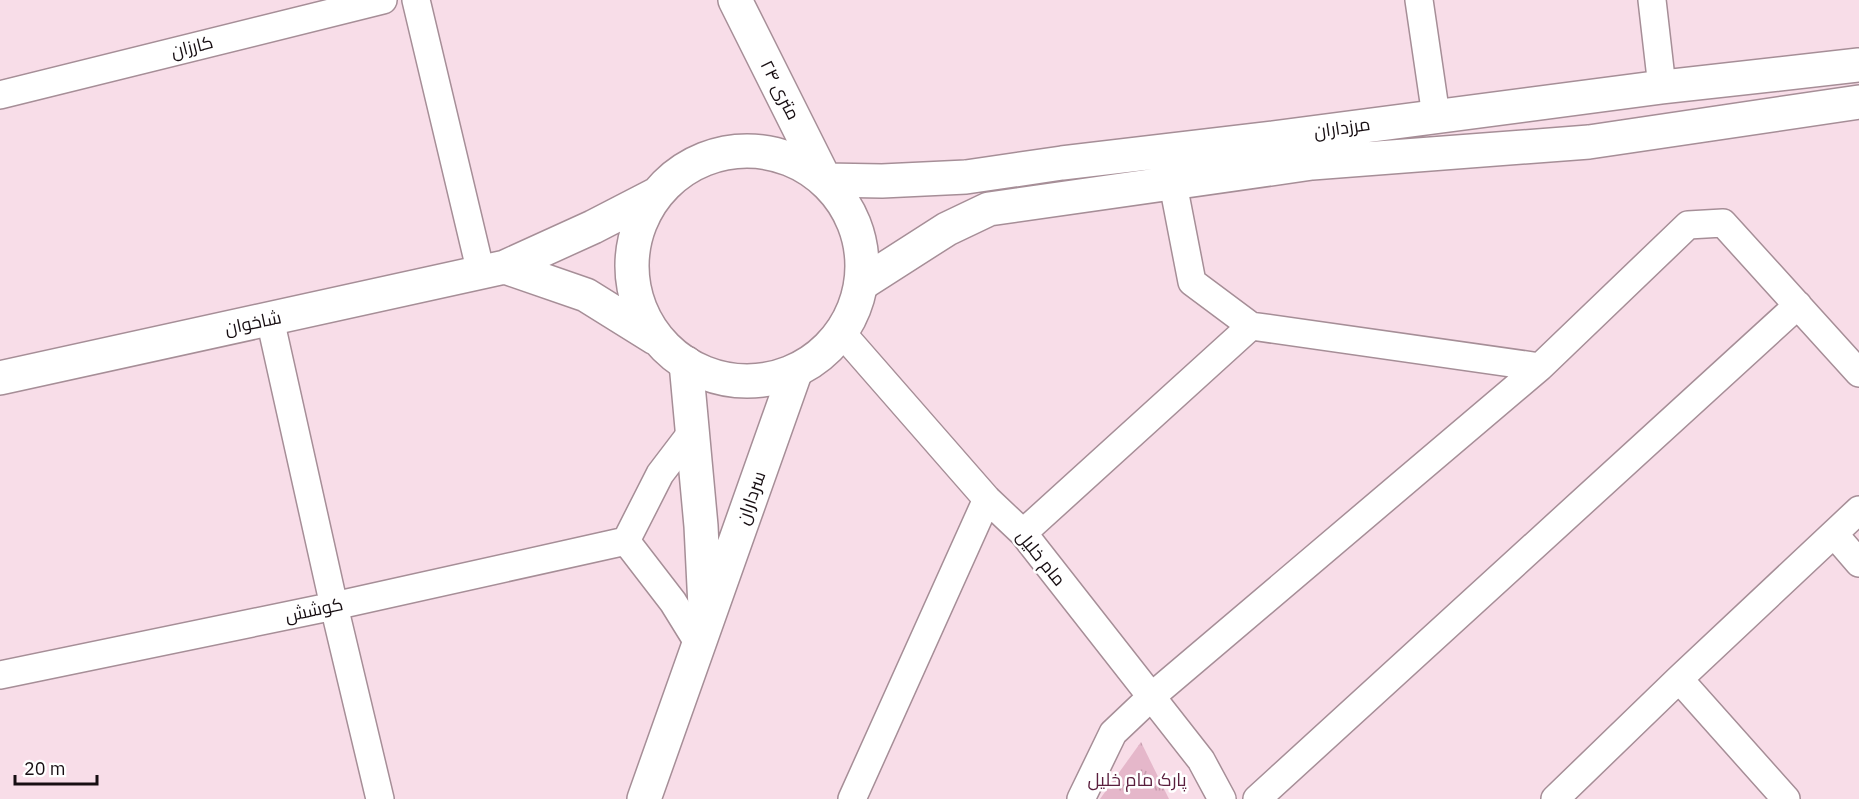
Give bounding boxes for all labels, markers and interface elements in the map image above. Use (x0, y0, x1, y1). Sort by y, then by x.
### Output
street label: کارزان (168, 30, 215, 63)
street label: ۲۴ متری (756, 56, 805, 124)
street label: مرزداران (1312, 112, 1372, 143)
street label: شاخوان (222, 305, 283, 340)
street label: سرداران (731, 468, 770, 528)
street label: مام خلیل (1011, 525, 1071, 591)
street label: کوشش (283, 592, 345, 627)
scale bar (15, 748, 98, 786)
text: 20 m (24, 757, 66, 780)
park label: پارک مام خلیل (1088, 768, 1187, 792)

